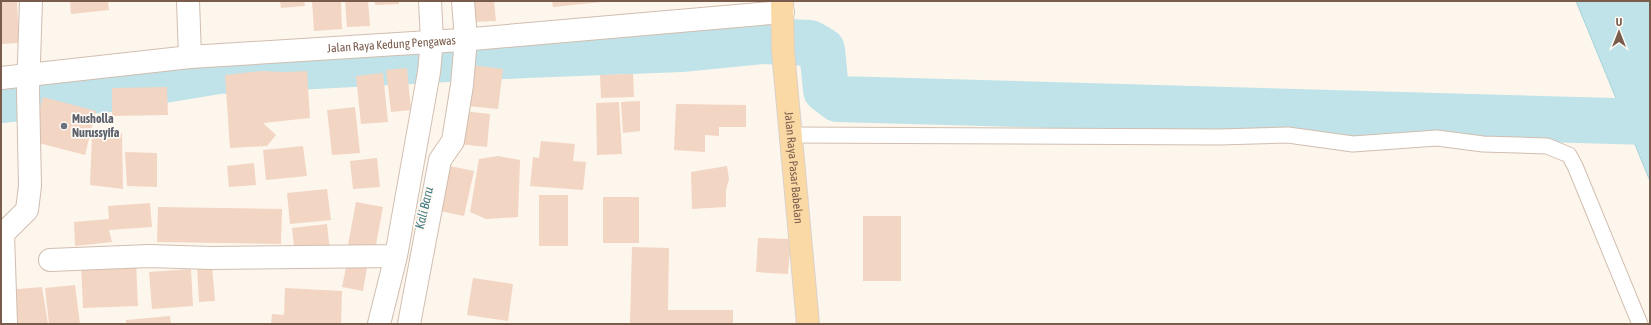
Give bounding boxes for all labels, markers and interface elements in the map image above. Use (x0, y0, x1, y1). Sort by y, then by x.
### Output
north arrow (1599, 12, 1639, 52)
text: U (1616, 16, 1622, 28)
street label: Jalan Raya Kedung Pengawas (327, 33, 456, 55)
street label: Jalan Raya Pasar Babelan (782, 111, 806, 224)
place label: Musholla Nurussyifa (72, 112, 120, 140)
marker: Musholla Nurussyifa (59, 121, 69, 131)
water label: Kali Baru (412, 186, 436, 230)

